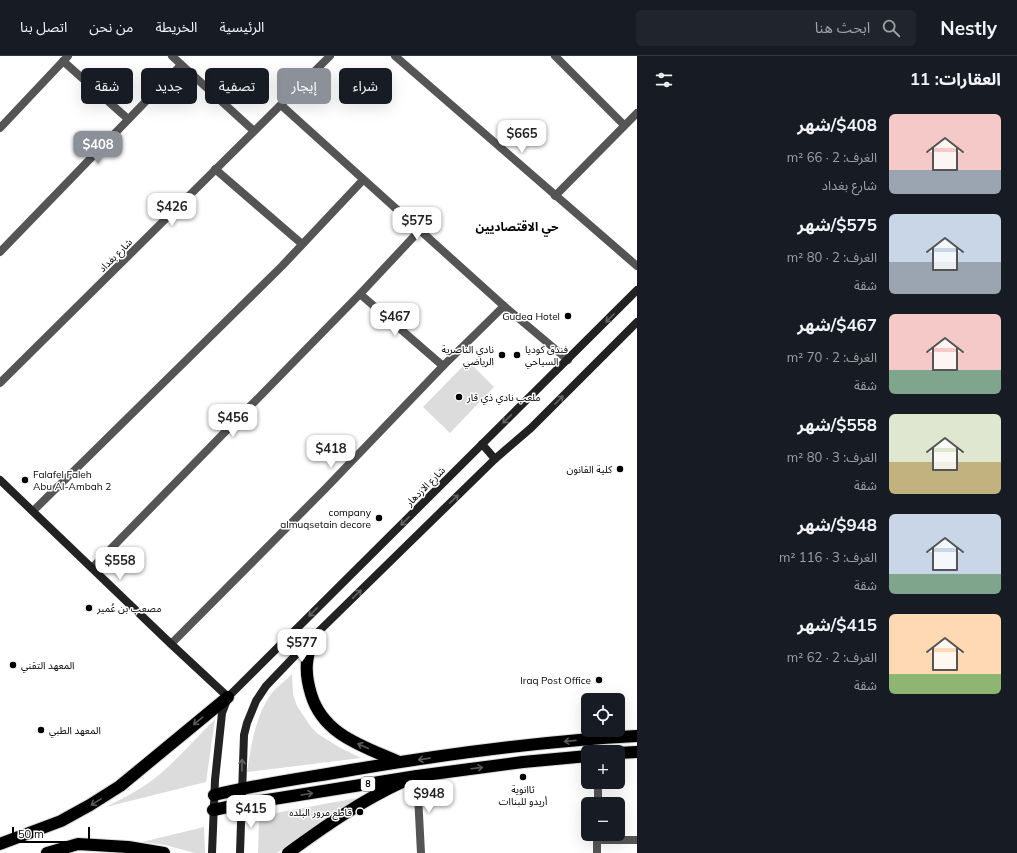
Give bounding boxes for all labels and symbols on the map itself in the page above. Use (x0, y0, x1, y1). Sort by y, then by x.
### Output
pin: $665 (498, 120, 546, 154)
pin: $408 (74, 131, 122, 165)
pin: $426 (148, 193, 196, 227)
pin: $575 (393, 207, 441, 241)
district label: حي الاقتصاديين (475, 219, 559, 237)
street label: شارع بغداد (96, 236, 136, 276)
pin: $467 (371, 303, 419, 337)
place label: Gudea Hotel (502, 310, 560, 323)
marker: Gudea Hotel (563, 311, 573, 321)
one-way arrow (605, 313, 614, 323)
place label: نادي الناصرية الرياضي (442, 343, 494, 369)
place label: فندق كوديا السياحي (525, 343, 569, 369)
marker: نادي الناصرية الرياضي (497, 350, 507, 360)
marker: فندق كوديا السياحي (512, 350, 522, 360)
place label: ملعب نادي ذي قار (466, 391, 541, 405)
marker: ملعب نادي ذي قار (454, 392, 464, 402)
one-way arrow (554, 395, 564, 405)
pin: $456 (209, 404, 257, 438)
one-way arrow (502, 415, 512, 424)
pin: $418 (307, 435, 355, 469)
place label: كلية القانون (567, 463, 613, 476)
street label: شارع الازدهار (402, 464, 449, 510)
marker: كلية القانون (615, 464, 625, 474)
place label: Falafel Faleh Abu Al-Ambah 2 (33, 468, 111, 493)
marker: Falafel Faleh Abu Al-Ambah 2 (20, 475, 30, 485)
one-way arrow (449, 494, 459, 504)
place label: company almuqsetain decore (280, 506, 372, 531)
marker: company almuqsetain decore (374, 513, 384, 523)
one-way arrow (400, 516, 410, 526)
pin: $558 (96, 547, 144, 581)
one-way arrow (352, 589, 362, 599)
place label: مصعب بن عُمير (96, 602, 162, 615)
marker: مصعب بن عُمير (84, 603, 94, 613)
one-way arrow (308, 607, 318, 617)
pin: $577 (278, 629, 326, 663)
place label: المعهد التقني (21, 659, 74, 673)
marker: المعهد التقني (8, 660, 18, 670)
place label: Iraq Post Office (520, 674, 591, 687)
marker: Iraq Post Office (594, 675, 604, 685)
one-way arrow (192, 717, 203, 726)
place label: المعهد الطبي (49, 724, 101, 738)
marker: المعهد الطبي (36, 725, 46, 735)
one-way arrow (564, 737, 577, 745)
one-way arrow (358, 742, 370, 750)
one-way arrow (418, 755, 431, 763)
one-way arrow (238, 759, 246, 772)
one-way arrow (470, 764, 483, 772)
marker: ثاانوية أريدو للبناات (518, 772, 528, 782)
road number: 8 (361, 777, 375, 791)
pin: $948 (405, 780, 453, 814)
place label: ثاانوية أريدو للبناات (499, 783, 548, 808)
one-way arrow (300, 789, 313, 797)
pin: $415 (227, 795, 275, 829)
one-way arrow (90, 798, 102, 806)
place label: قاطع مرور البلده (289, 806, 353, 820)
marker: قاطع مرور البلده (355, 807, 365, 817)
scale bar (12, 825, 90, 844)

